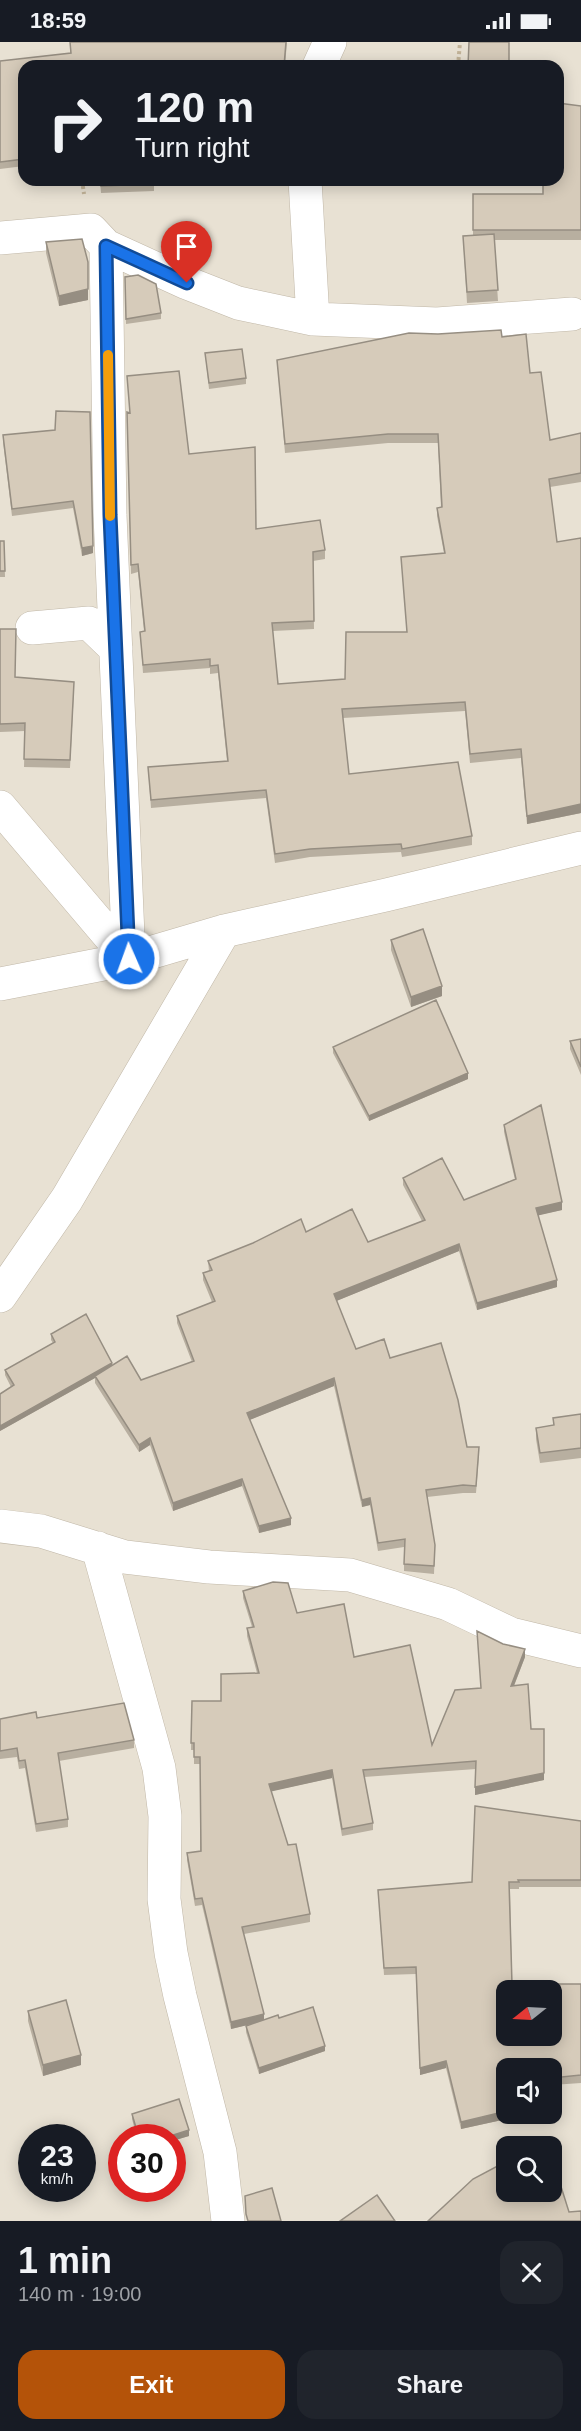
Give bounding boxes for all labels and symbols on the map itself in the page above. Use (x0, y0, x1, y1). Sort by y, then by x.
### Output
pin (161, 221, 212, 283)
position arrow (97, 927, 161, 991)
north arrow (496, 1980, 562, 2046)
speed limit sign: 30 (108, 2124, 186, 2202)

